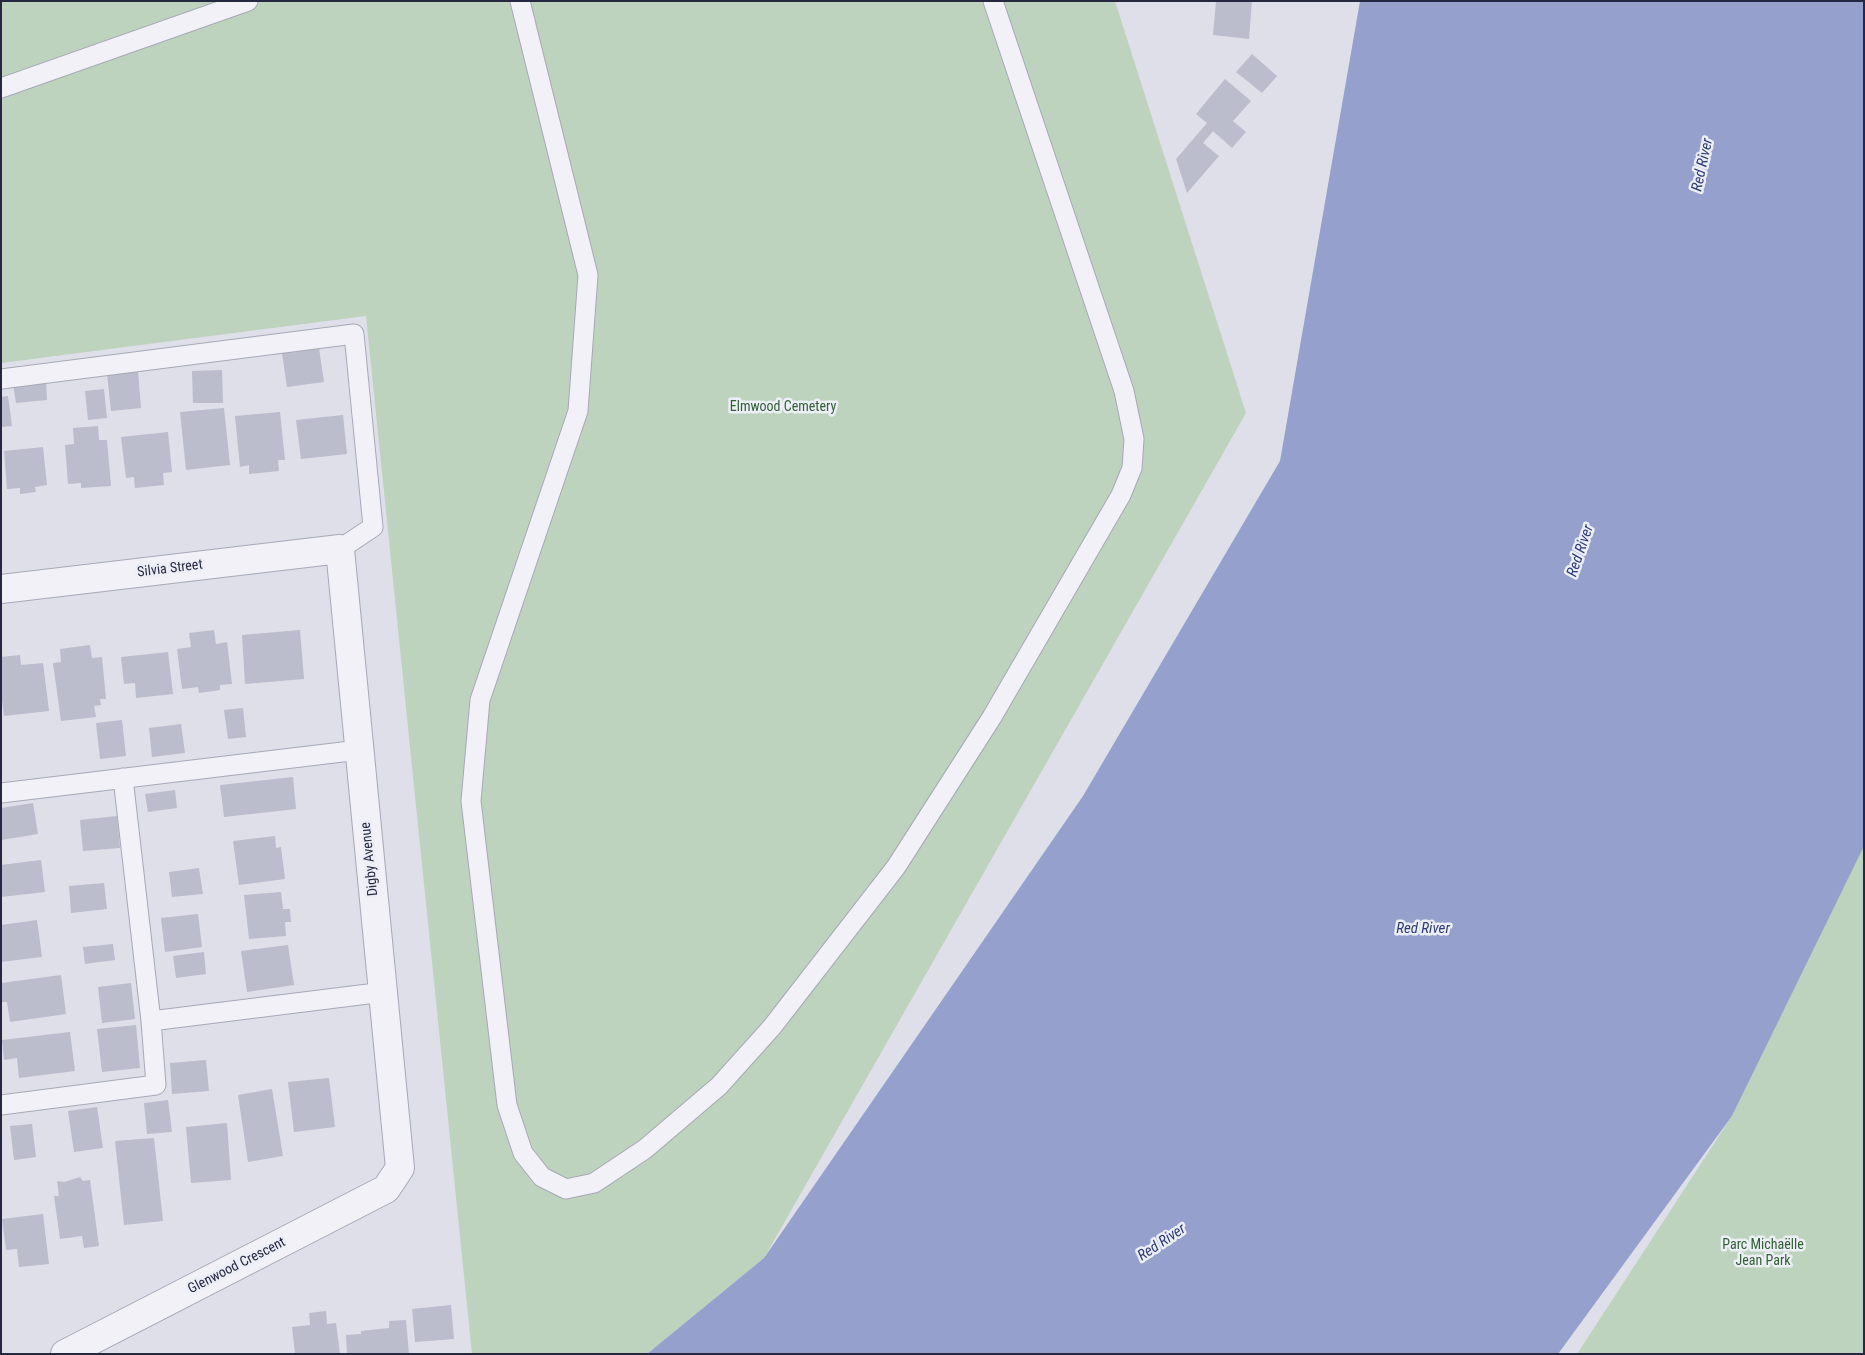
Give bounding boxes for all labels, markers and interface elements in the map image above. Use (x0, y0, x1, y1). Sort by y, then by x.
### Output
water label: Red River (1689, 137, 1717, 193)
park label: Elmwood Cemetery (730, 399, 836, 415)
water label: Red River (1564, 523, 1598, 579)
street label: Silvia Street (136, 557, 204, 581)
street label: Digby Avenue (358, 821, 382, 897)
water label: Red River (1396, 920, 1450, 938)
water label: Red River (1135, 1221, 1189, 1265)
street label: Glenwood Crescent (185, 1234, 289, 1298)
park label: Parc Michaëlle Jean Park (1722, 1237, 1804, 1270)

